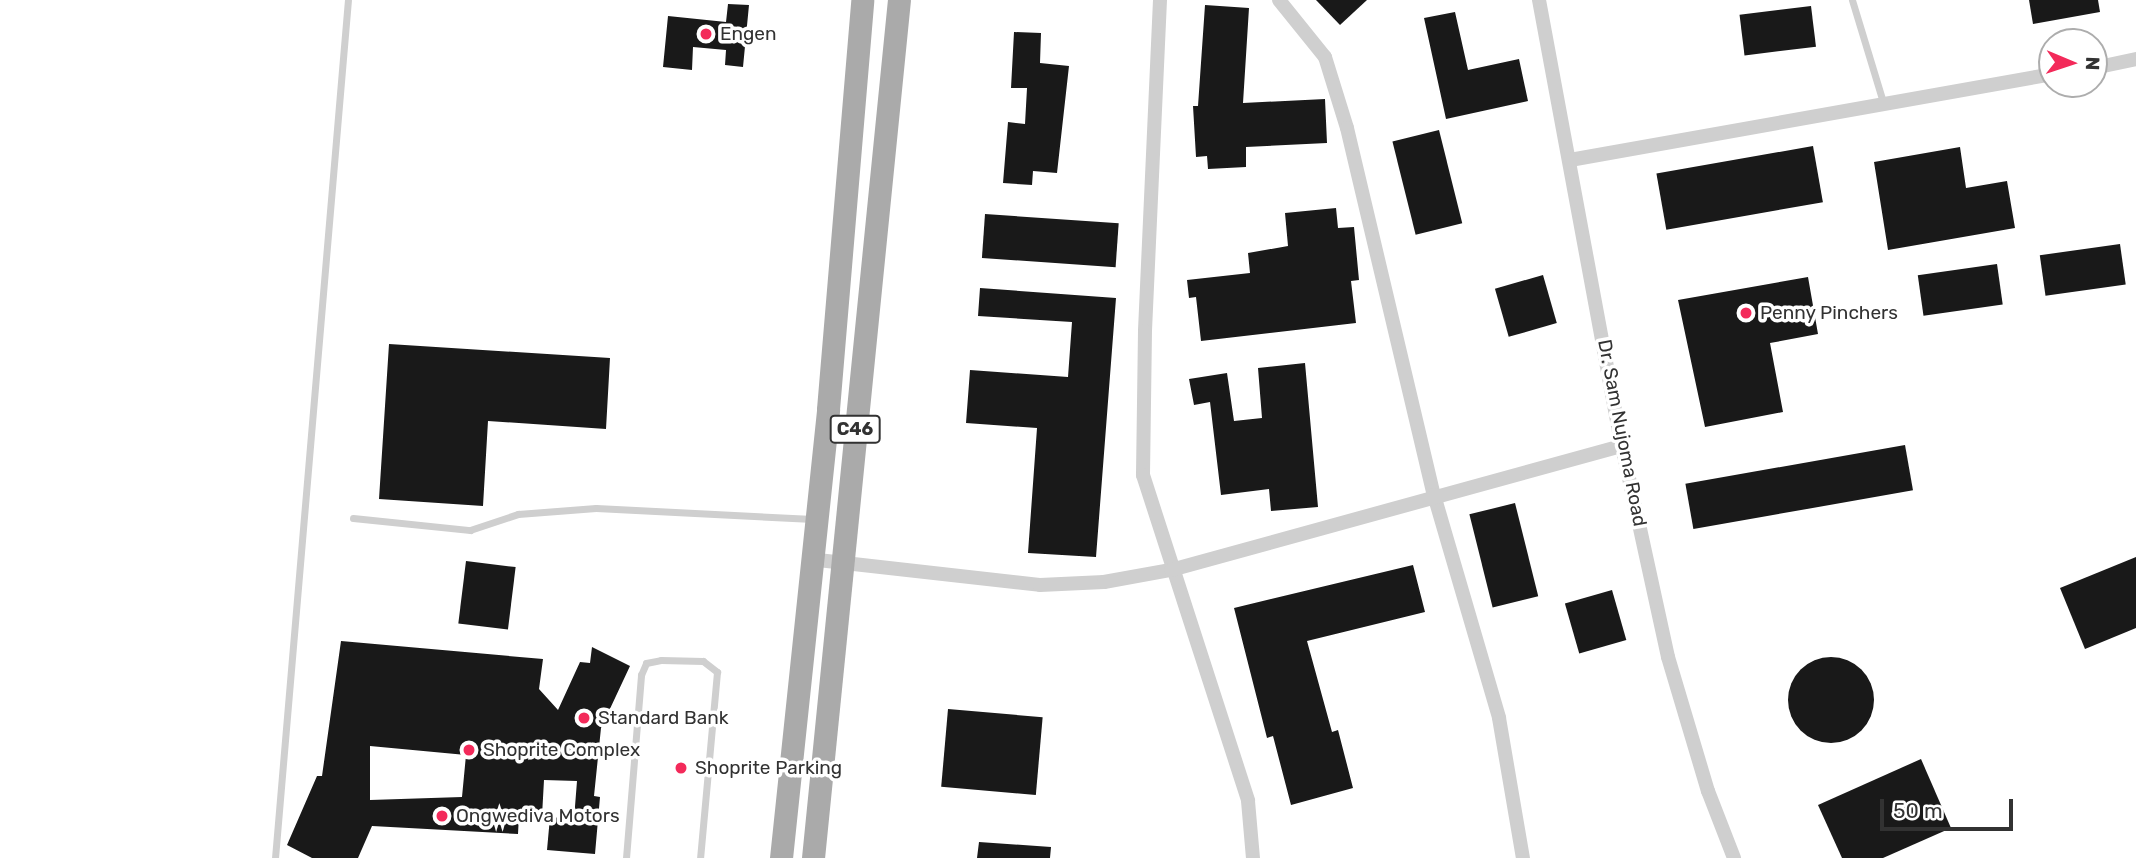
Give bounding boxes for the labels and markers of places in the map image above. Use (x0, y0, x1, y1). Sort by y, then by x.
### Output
place label: Engen (720, 23, 777, 45)
marker: Engen (698, 26, 714, 42)
place label: Penny Pinchers (1760, 302, 1898, 324)
marker: Penny Pinchers (1738, 305, 1754, 321)
place label: Standard Bank (598, 707, 729, 729)
marker: Standard Bank (576, 710, 592, 726)
place label: Shoprite Complex (483, 739, 640, 761)
marker: Shoprite Complex (461, 742, 477, 758)
place label: Shoprite Parking (695, 757, 842, 779)
marker: Shoprite Parking (673, 760, 689, 776)
place label: Ongwediva Motors (456, 805, 620, 827)
marker: Ongwediva Motors (434, 808, 450, 824)

